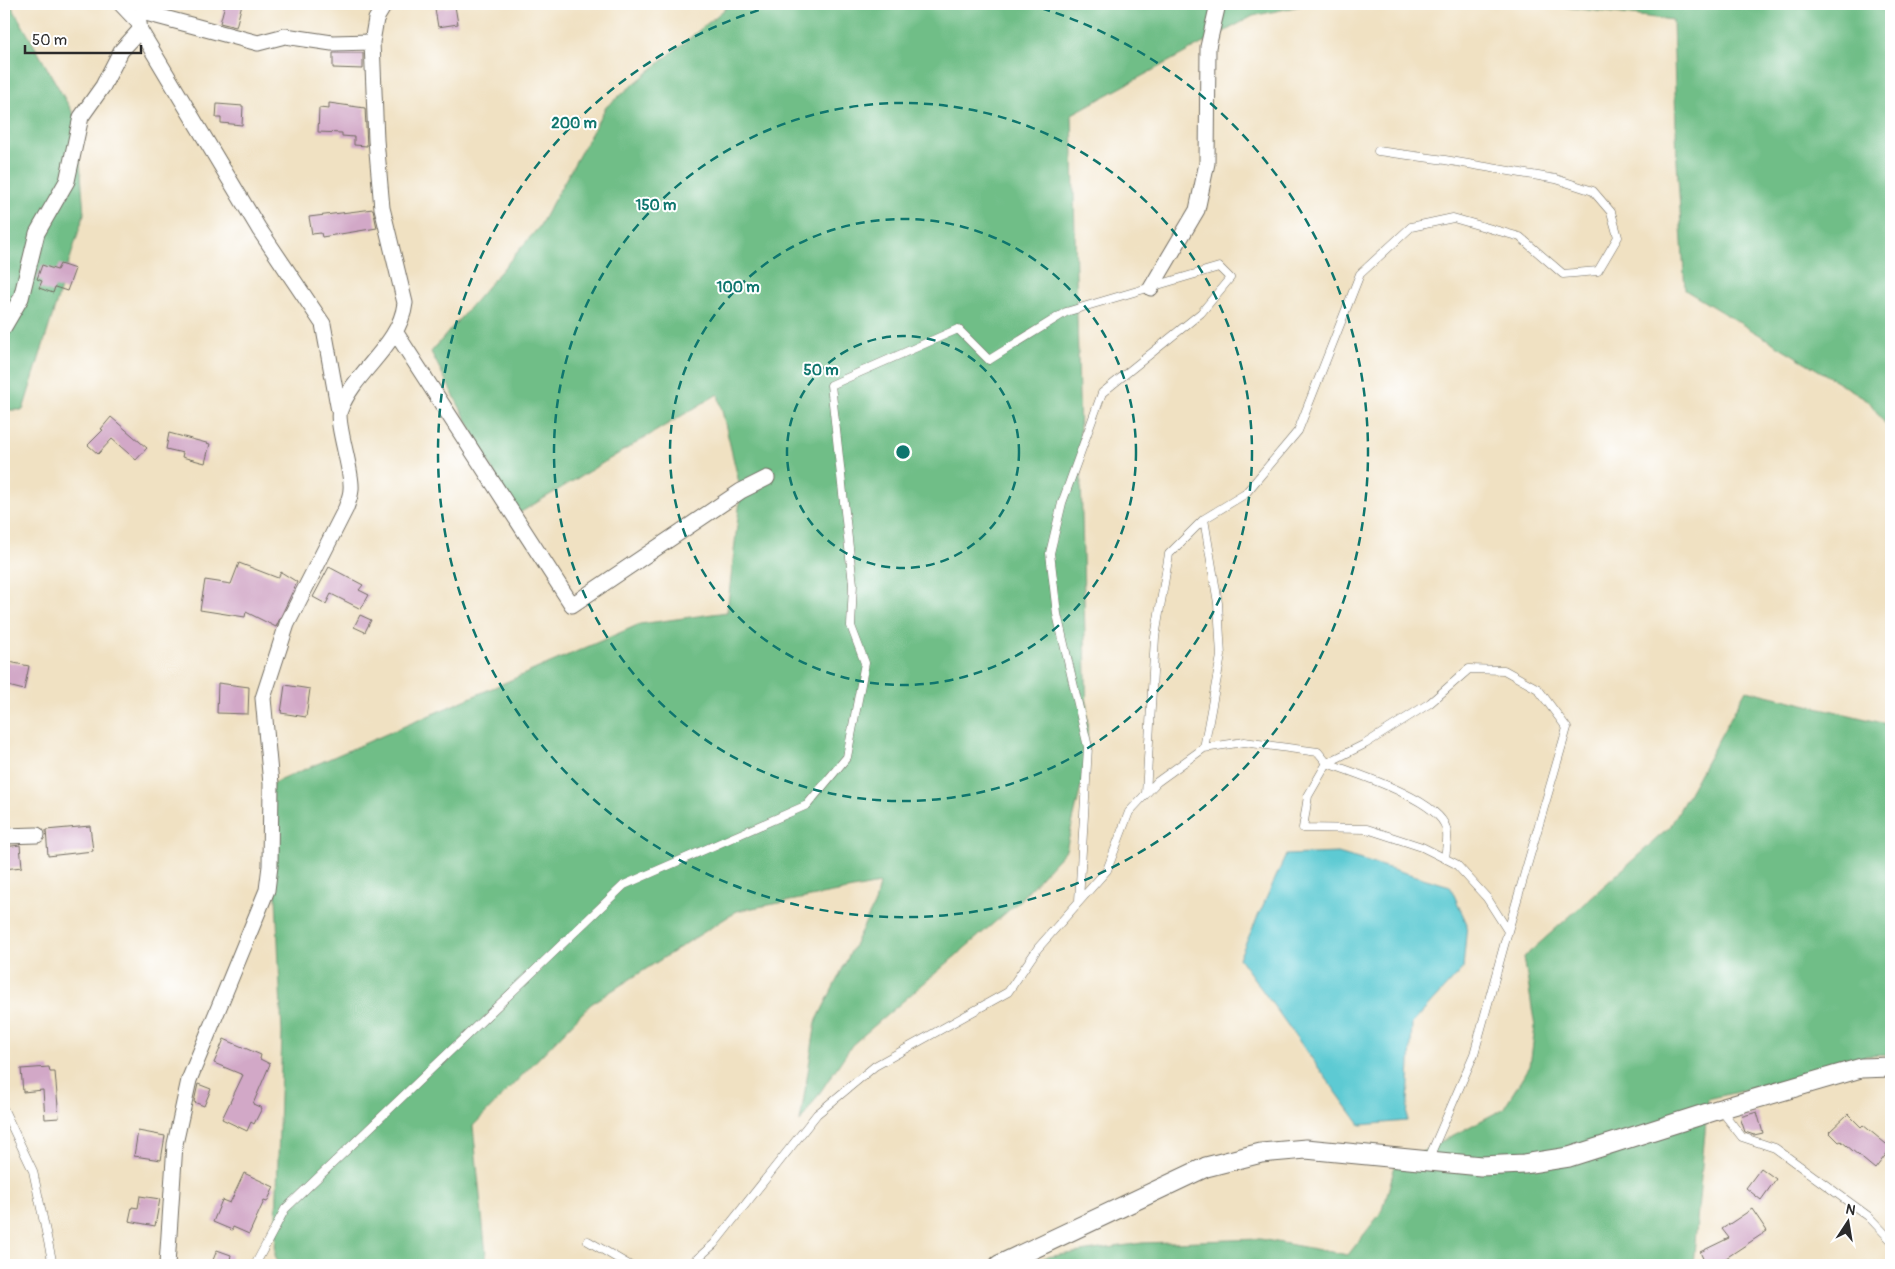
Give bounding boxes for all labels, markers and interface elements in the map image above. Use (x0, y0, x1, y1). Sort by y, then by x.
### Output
scale bar (25, 22, 141, 54)
text: 50 m (32, 31, 67, 50)
text: 200 m (551, 114, 597, 133)
text: 150 m (636, 196, 676, 215)
text: 100 m (717, 278, 759, 297)
text: 50 m (804, 361, 838, 380)
centre of rings (894, 443, 912, 461)
north arrow (1822, 1196, 1872, 1246)
text: N (1844, 1200, 1857, 1219)

